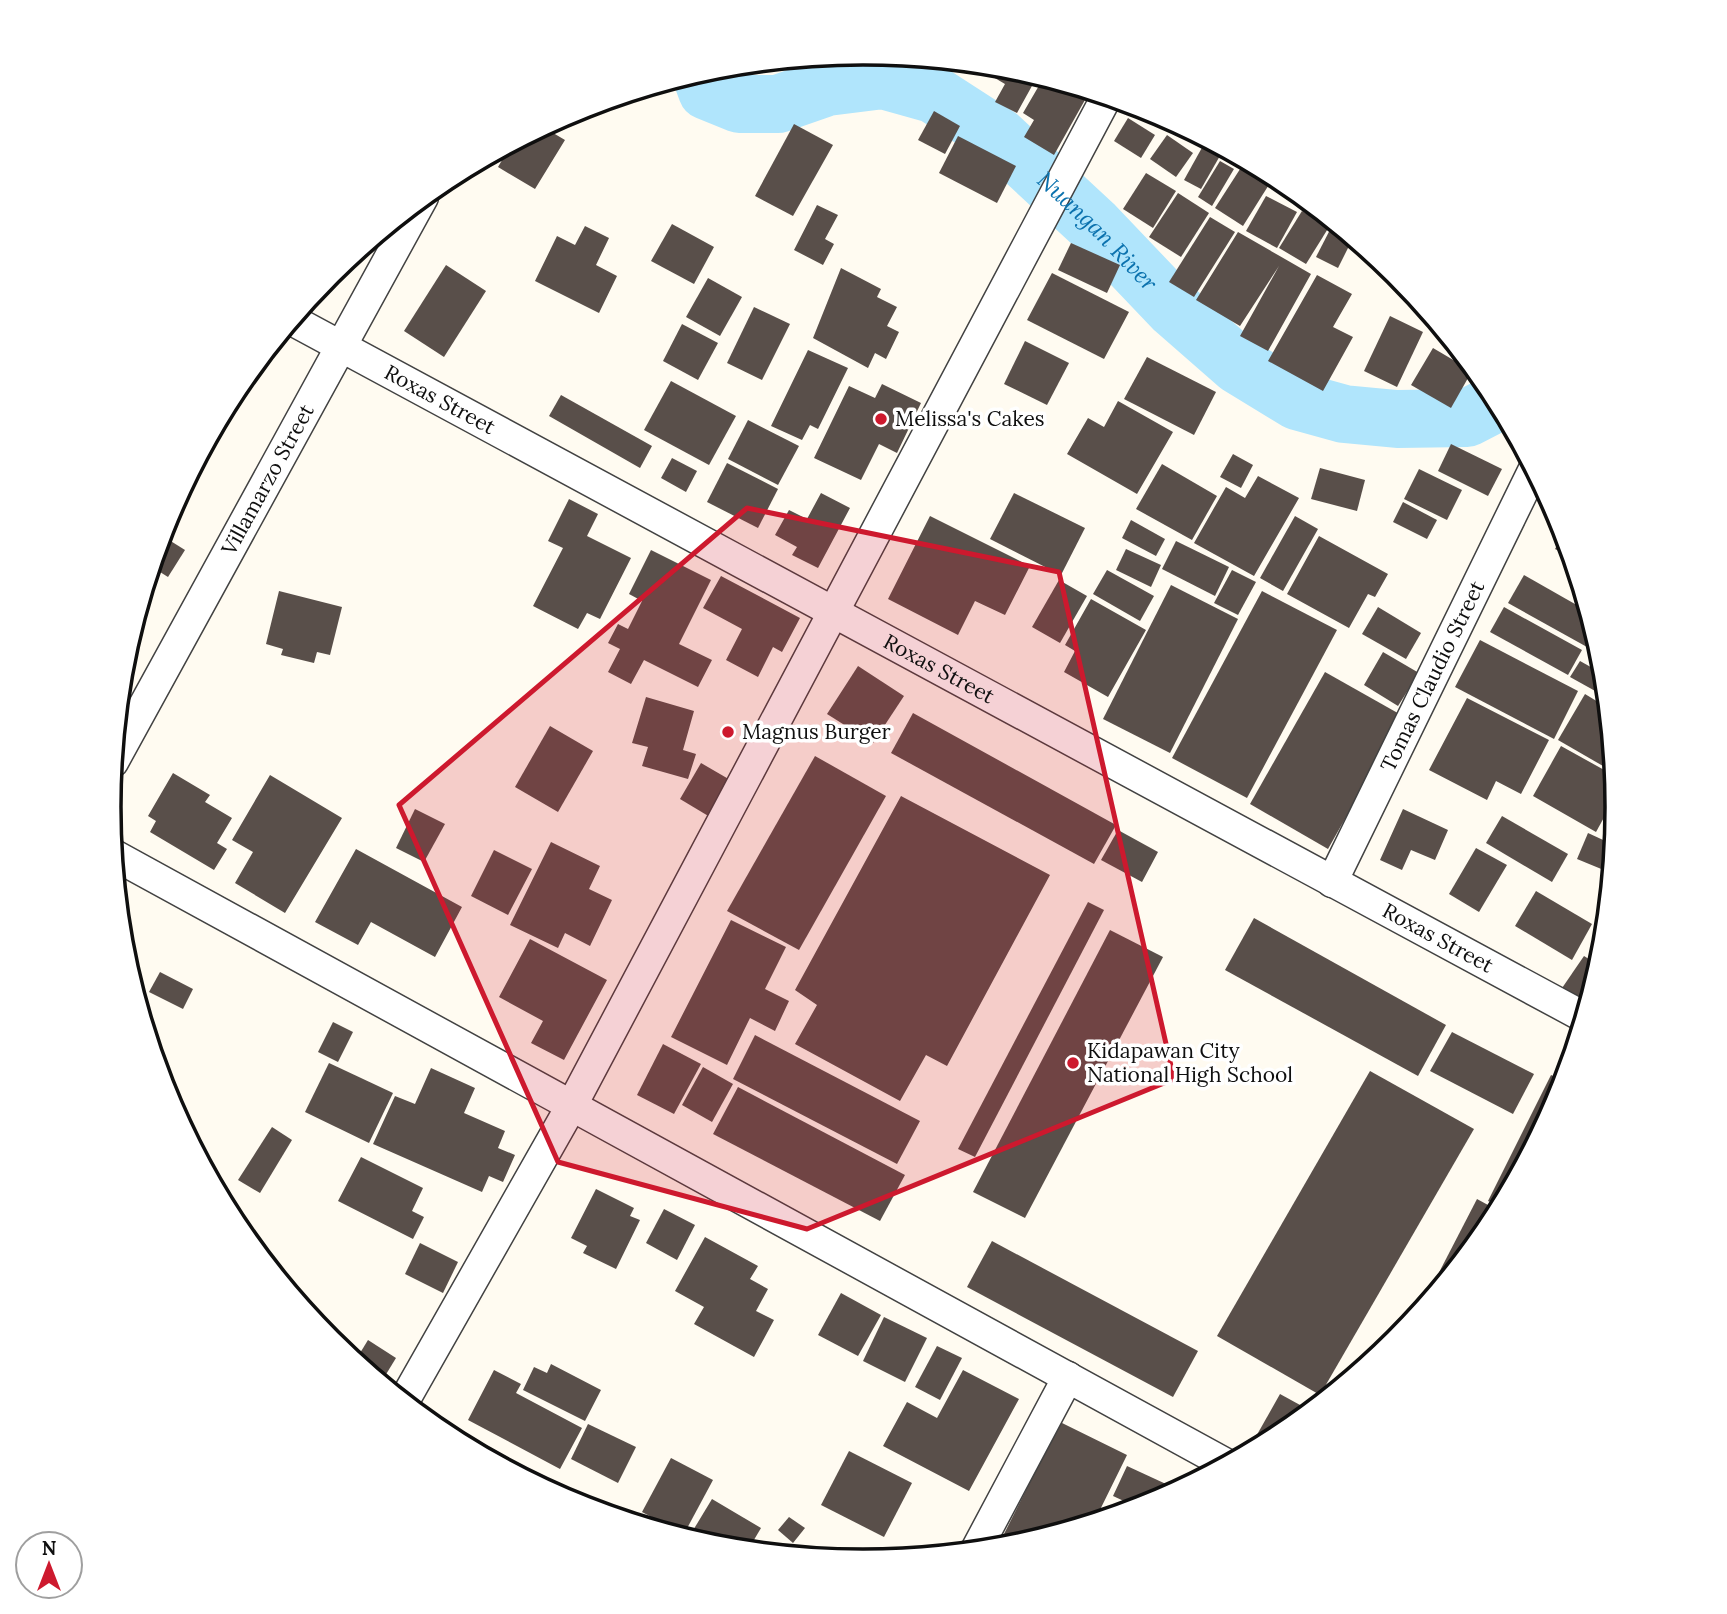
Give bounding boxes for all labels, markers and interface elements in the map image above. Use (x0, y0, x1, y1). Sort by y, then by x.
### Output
water label: Nuangan River (1031, 165, 1164, 297)
street label: Roxas Street (380, 358, 501, 441)
street label: Villamarzo Street (215, 398, 320, 561)
place label: Melissa's Cakes (895, 405, 1045, 432)
marker: Melissa's Cakes (873, 411, 889, 427)
street label: Tomas Claudio Street (1374, 575, 1491, 776)
street label: Roxas Street (879, 628, 1000, 710)
place label: Magnus Burger (742, 718, 891, 745)
marker: Magnus Burger (720, 724, 736, 740)
street label: Roxas Street (1378, 897, 1499, 979)
place label: Kidapawan City National High School (1087, 1037, 1293, 1088)
marker: Kidapawan City National High School (1065, 1055, 1081, 1071)
north arrow (14, 1530, 84, 1600)
text: N (42, 1536, 57, 1560)

